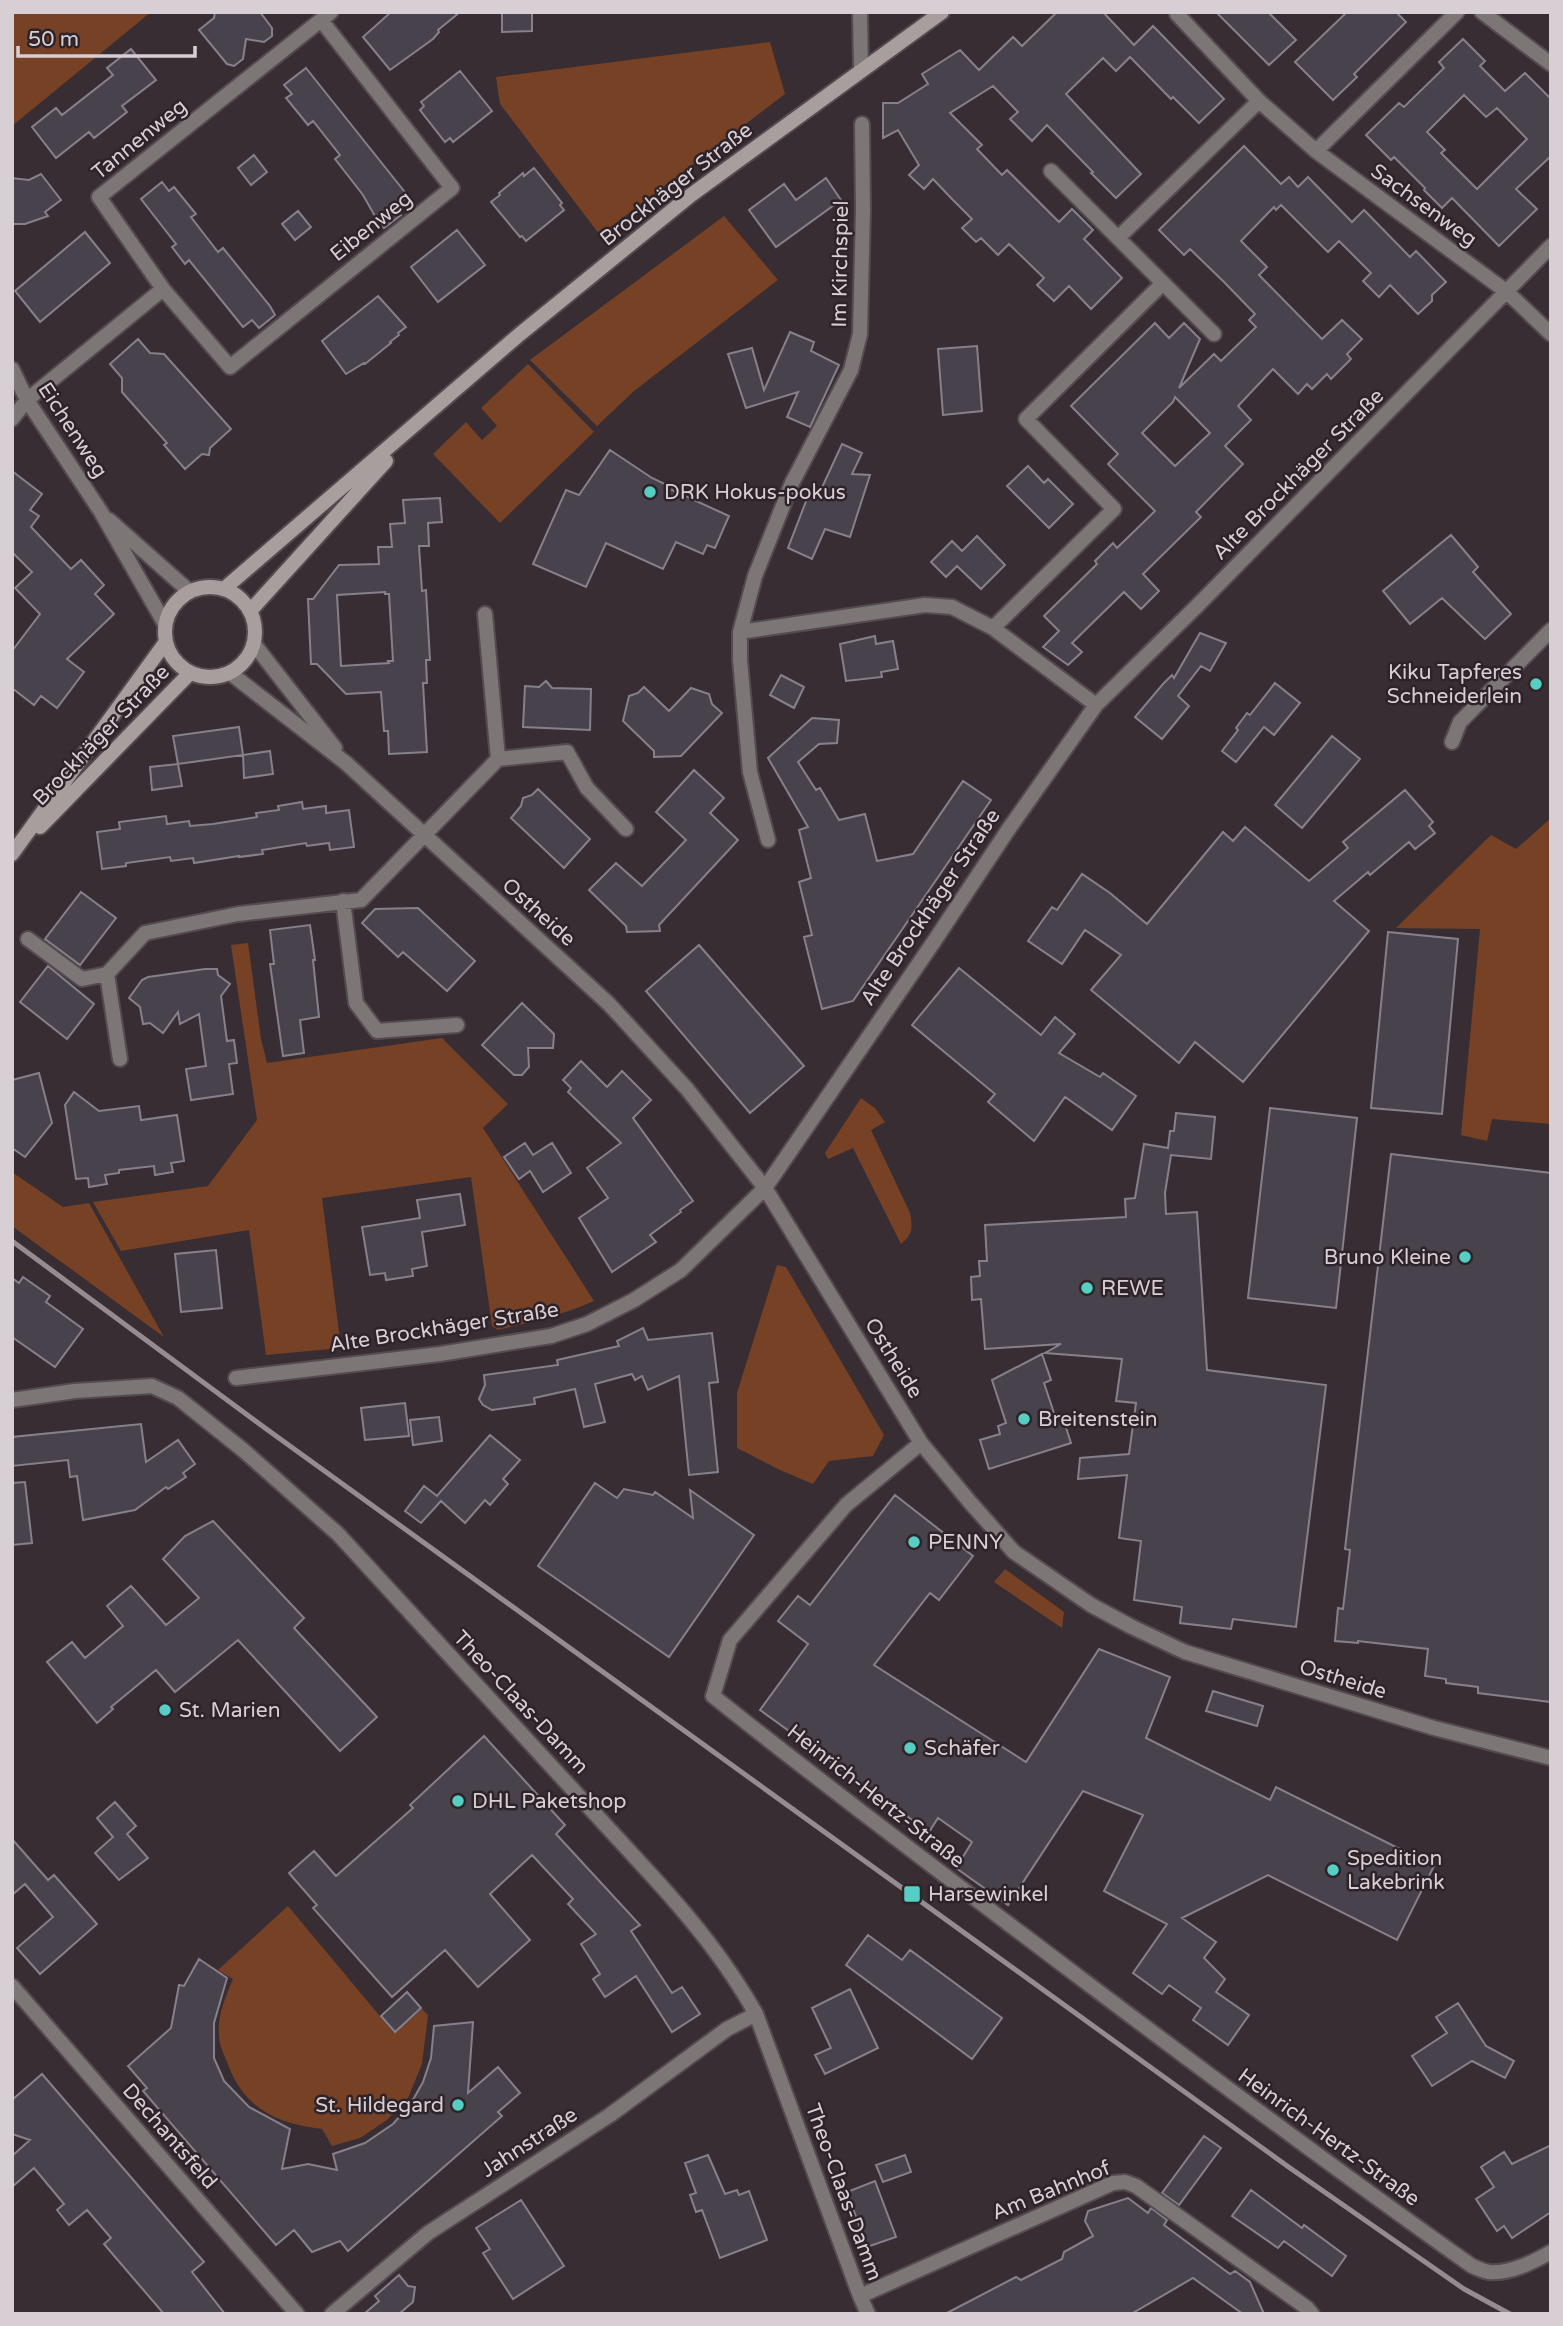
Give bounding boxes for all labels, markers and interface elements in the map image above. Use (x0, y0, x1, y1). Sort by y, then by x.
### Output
scale bar (18, 14, 194, 58)
text: 50 m (28, 27, 79, 52)
street label: Tannenweg (87, 94, 192, 185)
street label: Brockhäger Straße (595, 117, 757, 251)
street label: Sachsenweg (1366, 159, 1482, 252)
street label: Eibenweg (325, 186, 417, 267)
street label: Im Kirchspiel (827, 200, 854, 328)
street label: Eichenweg (32, 378, 113, 483)
street label: Alte Brockhäger Straße (1208, 384, 1389, 565)
place label: DRK Hokus-pokus (664, 480, 846, 505)
marker: DRK Hokus-pokus (642, 484, 658, 500)
street label: Brockhäger Straße (28, 660, 175, 811)
place label: Kiku Tapferes Schneiderlein (1387, 660, 1522, 709)
marker: Kiku Tapferes Schneiderlein (1528, 676, 1544, 692)
street label: Alte Brockhäger Straße (855, 804, 1006, 1010)
street label: Ostheide (497, 873, 581, 952)
place label: Bruno Kleine (1324, 1245, 1451, 1270)
marker: Bruno Kleine (1457, 1249, 1473, 1265)
place label: REWE (1101, 1276, 1164, 1301)
marker: REWE (1079, 1280, 1095, 1296)
street label: Alte Brockhäger Straße (328, 1297, 561, 1358)
street label: Ostheide (859, 1313, 928, 1403)
place label: Breitenstein (1038, 1407, 1158, 1432)
marker: Breitenstein (1016, 1411, 1032, 1427)
place label: PENNY (928, 1530, 1003, 1555)
marker: PENNY (906, 1534, 922, 1550)
street label: Theo-Claas-Damm (448, 1626, 593, 1779)
street label: Ostheide (1296, 1654, 1390, 1705)
place label: St. Marien (179, 1698, 280, 1723)
marker: St. Marien (157, 1702, 173, 1718)
street label: Heinrich-Hertz-Straße (782, 1719, 970, 1874)
place label: Schäfer (924, 1736, 1000, 1761)
marker: Schäfer (902, 1740, 918, 1756)
place label: DHL Paketshop (472, 1789, 627, 1814)
marker: DHL Paketshop (450, 1793, 466, 1809)
place label: Spedition Lakebrink (1347, 1846, 1445, 1895)
marker: Spedition Lakebrink (1325, 1862, 1341, 1878)
place label: Harsewinkel (928, 1882, 1049, 1907)
marker: Harsewinkel (902, 1884, 922, 1904)
street label: Heinrich-Hertz-Straße (1233, 2063, 1424, 2212)
street label: Dechantsfeld (117, 2079, 222, 2194)
place label: St. Hildegard (315, 2093, 444, 2118)
marker: St. Hildegard (450, 2097, 466, 2113)
street label: Theo-Claas-Damm (800, 2100, 887, 2284)
street label: Jahnstraße (476, 2102, 582, 2183)
street label: Am Bahnhof (988, 2155, 1114, 2226)

